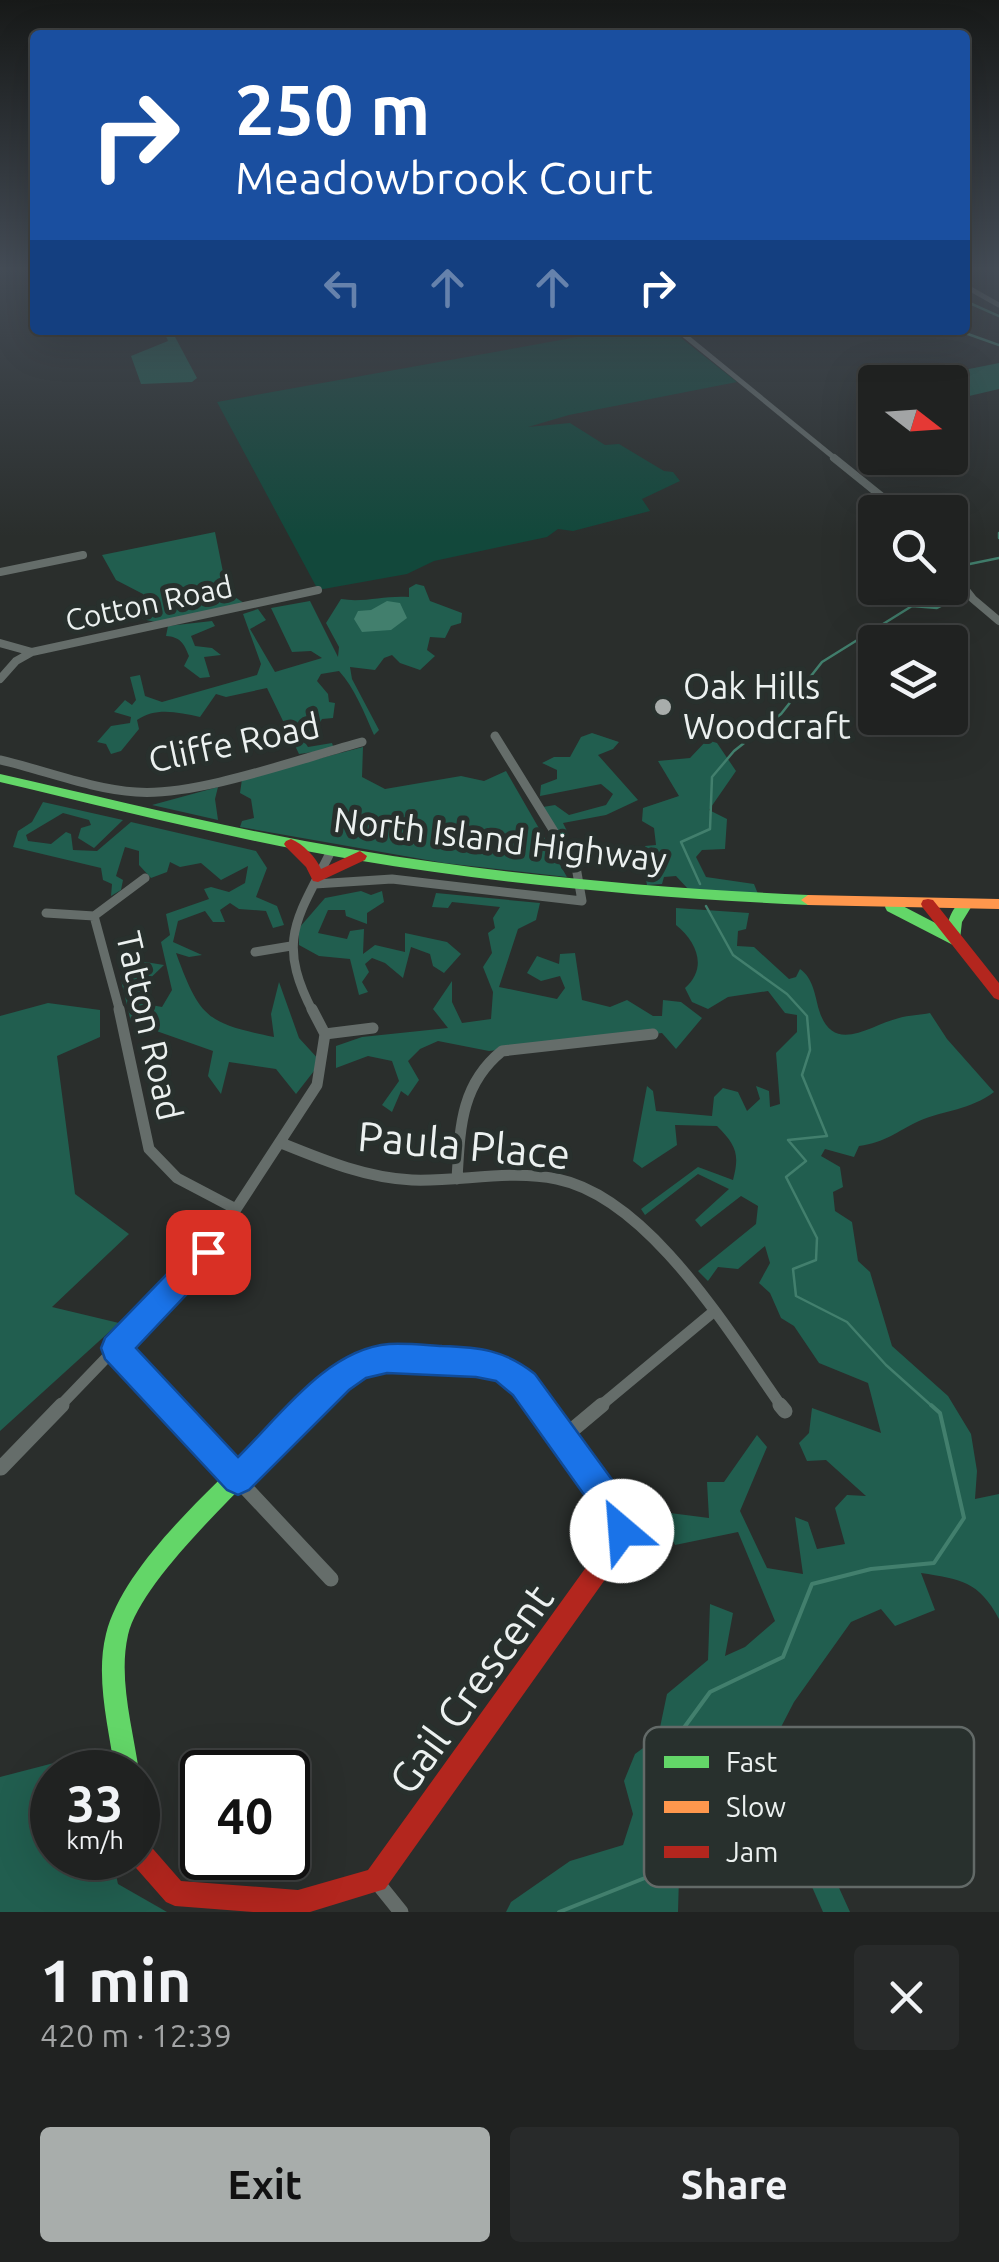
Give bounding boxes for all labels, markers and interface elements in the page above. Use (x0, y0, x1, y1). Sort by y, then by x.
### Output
icon: right (70, 70, 200, 200)
text: 250 m (235, 70, 430, 148)
text: Meadowbrook Court (235, 152, 653, 203)
icon: left (315, 260, 370, 315)
icon: ahead (420, 260, 475, 315)
icon: ahead (525, 260, 580, 315)
icon: right (630, 260, 685, 315)
north arrow (858, 365, 968, 475)
map controls (858, 365, 968, 735)
button: search (858, 495, 968, 605)
street label: Cotton Road (62, 569, 236, 637)
button: layers (858, 625, 968, 735)
place label: Oak Hills Woodcraft (683, 666, 851, 746)
marker: Oak Hills Woodcraft (652, 696, 674, 718)
street label: Cliffe Road (145, 704, 323, 780)
street label: North Island Highway (331, 799, 669, 879)
street label: Tatton Road (109, 927, 191, 1124)
street label: Paula Place (356, 1112, 572, 1177)
pin (166, 1210, 251, 1295)
icon: arrive (181, 1225, 236, 1280)
position arrow (570, 1479, 674, 1583)
street label: Gail Crescent (379, 1575, 562, 1802)
legend (644, 1727, 974, 1887)
text: Fast (726, 1746, 777, 1777)
speed limit sign: 40 (180, 1750, 310, 1880)
text: 33 (67, 1775, 123, 1831)
text: Slow (726, 1791, 786, 1822)
text: km/h (66, 1826, 124, 1854)
text: Jam (726, 1836, 778, 1867)
button: close (854, 1945, 959, 2050)
text: 1 min (40, 1946, 192, 2013)
text: 420 m · 12:39 (40, 2017, 232, 2053)
button: Exit (40, 2127, 490, 2242)
button: Share (510, 2127, 959, 2242)

